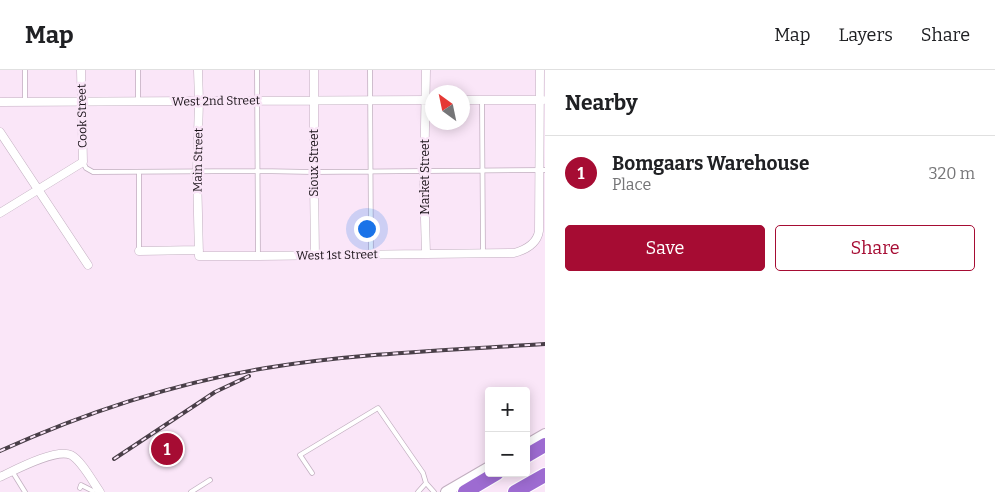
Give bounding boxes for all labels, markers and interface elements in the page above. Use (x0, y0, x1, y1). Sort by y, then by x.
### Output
text: Map (25, 21, 74, 49)
text: Map (774, 24, 810, 46)
text: Layers (838, 24, 893, 46)
text: Share (921, 24, 970, 46)
street label: Cook Street (74, 83, 90, 148)
north arrow (425, 85, 470, 130)
text: Nearby (565, 90, 638, 116)
street label: West 2nd Street (172, 93, 261, 109)
street label: Main Street (190, 127, 206, 192)
street label: Sioux Street (307, 129, 321, 197)
street label: Market Street (418, 138, 432, 215)
text: Bomgaars Warehouse (612, 152, 809, 175)
text: 1 (578, 164, 584, 183)
text: 320 m (928, 164, 975, 183)
text: Place (612, 175, 651, 194)
your location (354, 216, 380, 242)
button: Save (565, 225, 765, 271)
button: Share (775, 225, 975, 271)
street label: West 1st Street (296, 247, 379, 263)
map controls (485, 387, 530, 477)
button: + (485, 387, 530, 432)
pin: 1 (151, 430, 183, 468)
button: − (485, 432, 530, 477)

